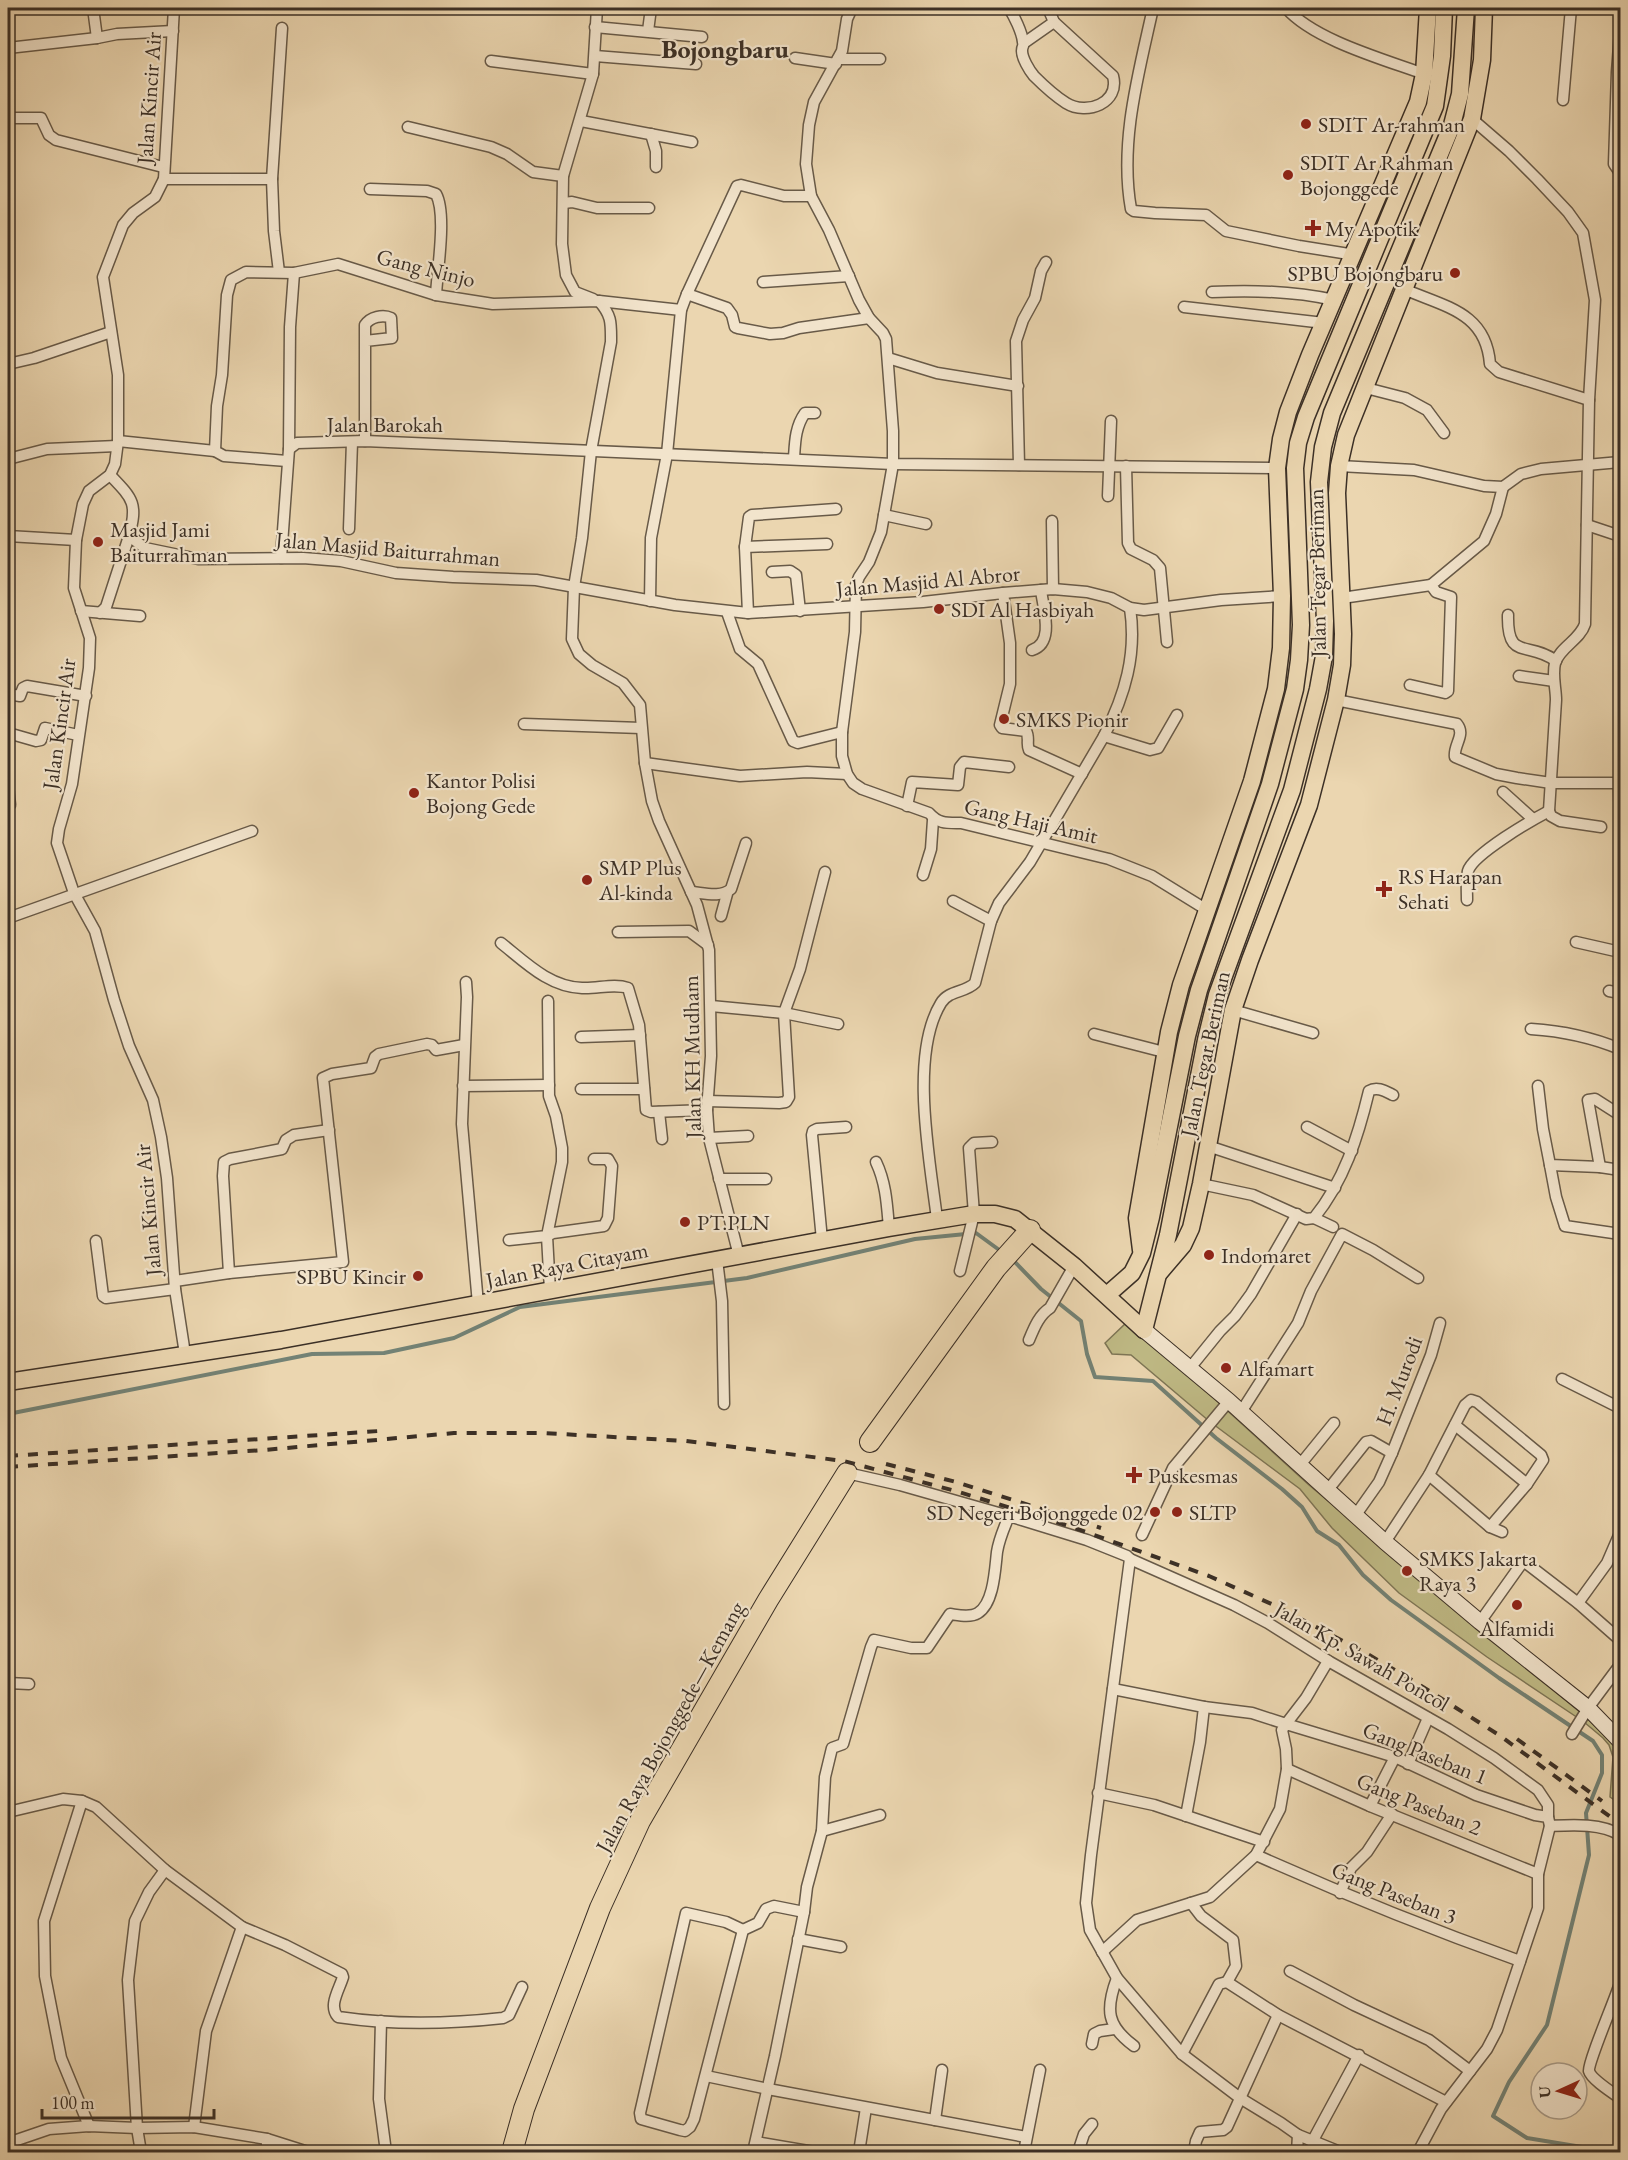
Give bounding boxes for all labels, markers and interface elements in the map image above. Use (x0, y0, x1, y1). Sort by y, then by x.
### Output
street label: Jalan Kincir Air (130, 30, 168, 167)
district label: Bojongbaru (661, 32, 789, 66)
place label: SDIT Ar-rahman (1318, 110, 1465, 139)
marker: SDIT Ar-rahman (1299, 117, 1313, 131)
place label: SDIT Ar Rahman Bojonggede (1300, 148, 1454, 202)
marker: SDIT Ar Rahman Bojonggede (1281, 168, 1295, 182)
place label: My Apotik (1325, 214, 1419, 243)
marker: My Apotik (1306, 221, 1320, 235)
street label: Gang Ninjo (374, 242, 478, 294)
place label: SPBU Bojongbaru (1288, 259, 1443, 288)
marker: SPBU Bojongbaru (1448, 266, 1462, 280)
street label: Jalan Barokah (325, 410, 443, 439)
street label: Jalan Tegar Beriman (1301, 488, 1333, 660)
place label: Masjid Jami Baiturrahman (110, 515, 228, 569)
street label: Jalan Masjid Baiturrahman (272, 525, 502, 573)
marker: Masjid Jami Baiturrahman (91, 535, 105, 549)
street label: Jalan Masjid Al Abror (833, 558, 1022, 604)
place label: SDI Al Hasbiyah (951, 595, 1094, 624)
marker: SDI Al Hasbiyah (932, 602, 946, 616)
street label: Jalan Kincir Air (35, 656, 83, 794)
place label: SMKS Pionir (1016, 705, 1129, 734)
marker: SMKS Pionir (997, 712, 1011, 726)
place label: Kantor Polisi Bojong Gede (426, 766, 536, 820)
marker: Kantor Polisi Bojong Gede (407, 786, 421, 800)
street label: Gang Haji Amit (961, 792, 1101, 850)
place label: SMP Plus Al-kinda (598, 853, 682, 907)
place label: RS Harapan Sehati (1398, 862, 1503, 916)
marker: SMP Plus Al-kinda (580, 873, 594, 887)
marker: RS Harapan Sehati (1375, 880, 1393, 898)
street label: Jalan Tegar Beriman (1173, 968, 1237, 1142)
street label: Jalan KH Mudham (676, 975, 708, 1141)
street label: Jalan Kincir Air (128, 1142, 168, 1279)
place label: PT.PLN (697, 1208, 770, 1237)
marker: PT.PLN (678, 1215, 692, 1229)
street label: Jalan Raya Citayam (481, 1235, 651, 1295)
place label: Indomaret (1221, 1241, 1311, 1270)
marker: Indomaret (1202, 1248, 1216, 1262)
place label: SPBU Kincir (296, 1262, 407, 1291)
marker: SPBU Kincir (411, 1269, 425, 1283)
street label: H. Murodi (1369, 1332, 1429, 1430)
place label: Alfamart (1237, 1354, 1314, 1383)
marker: Alfamart (1219, 1361, 1233, 1375)
place label: Puskesmas (1148, 1461, 1238, 1490)
marker: Puskesmas (1125, 1466, 1143, 1484)
place label: SD Negeri Bojonggede 02 (926, 1498, 1143, 1527)
place label: SLTP (1189, 1498, 1236, 1527)
marker: SD Negeri Bojonggede 02 (1148, 1505, 1162, 1519)
marker: SLTP (1170, 1505, 1184, 1519)
place label: SMKS Jakarta Raya 3 (1419, 1544, 1537, 1598)
marker: SMKS Jakarta Raya 3 (1400, 1564, 1414, 1578)
street label: Jalan Kp. Sawah Poncol (1268, 1593, 1455, 1718)
street label: Jalan Raya Bojonggede—Kemang (588, 1596, 752, 1860)
marker: Alfamidi (1510, 1598, 1524, 1612)
place label: Alfamidi (1479, 1614, 1554, 1643)
street label: Gang Paseban 1 (1358, 1715, 1492, 1791)
street label: Gang Paseban 2 (1352, 1766, 1486, 1842)
street label: Gang Paseban 3 (1327, 1855, 1461, 1931)
north arrow (1529, 2061, 1589, 2121)
scale bar (42, 2082, 214, 2120)
text: U (1534, 2085, 1555, 2099)
text: 100 m (51, 2091, 95, 2114)

